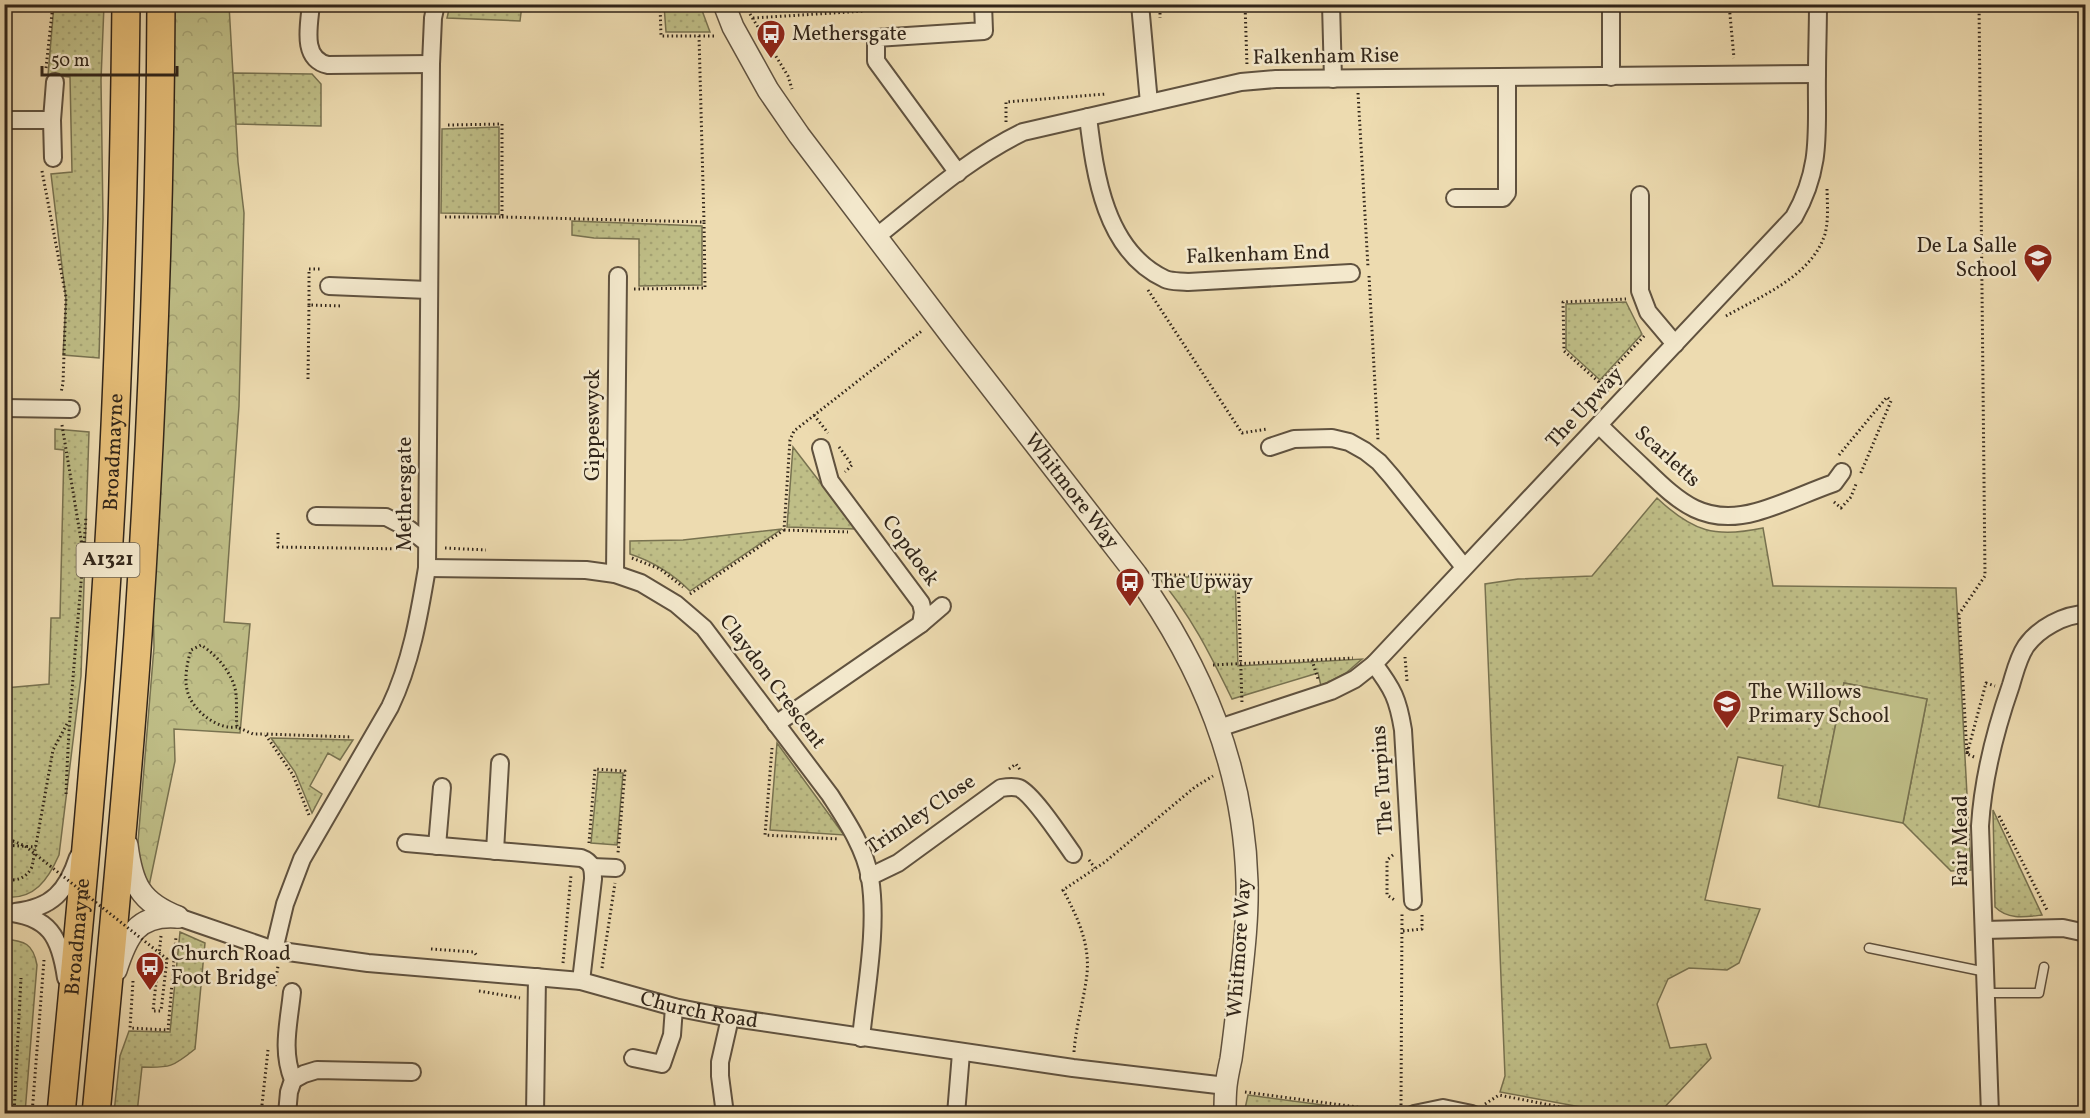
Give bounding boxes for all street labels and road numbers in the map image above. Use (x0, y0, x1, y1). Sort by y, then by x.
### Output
street label: Falkenham Rise (1253, 41, 1400, 73)
street label: Falkenham End (1186, 238, 1330, 272)
street label: The Upway (1540, 360, 1631, 455)
street label: Gippeswyck (579, 368, 608, 481)
street label: Broadmayne (96, 393, 131, 512)
street label: Scarletts (1628, 419, 1706, 495)
street label: Whitmore Way (1017, 427, 1126, 556)
street label: Methersgate (391, 437, 420, 551)
street label: Copdoek (874, 510, 946, 593)
road number: A1321 (76, 543, 140, 577)
street label: Claydon Crescent (712, 609, 832, 755)
street label: The Turpins (1365, 724, 1401, 836)
street label: Trimley Close (861, 768, 981, 862)
street label: Fair Mead (1947, 795, 1976, 887)
street label: Broadmayne (58, 877, 98, 997)
street label: Whitmore Way (1221, 877, 1259, 1019)
street label: Church Road (637, 984, 760, 1036)

